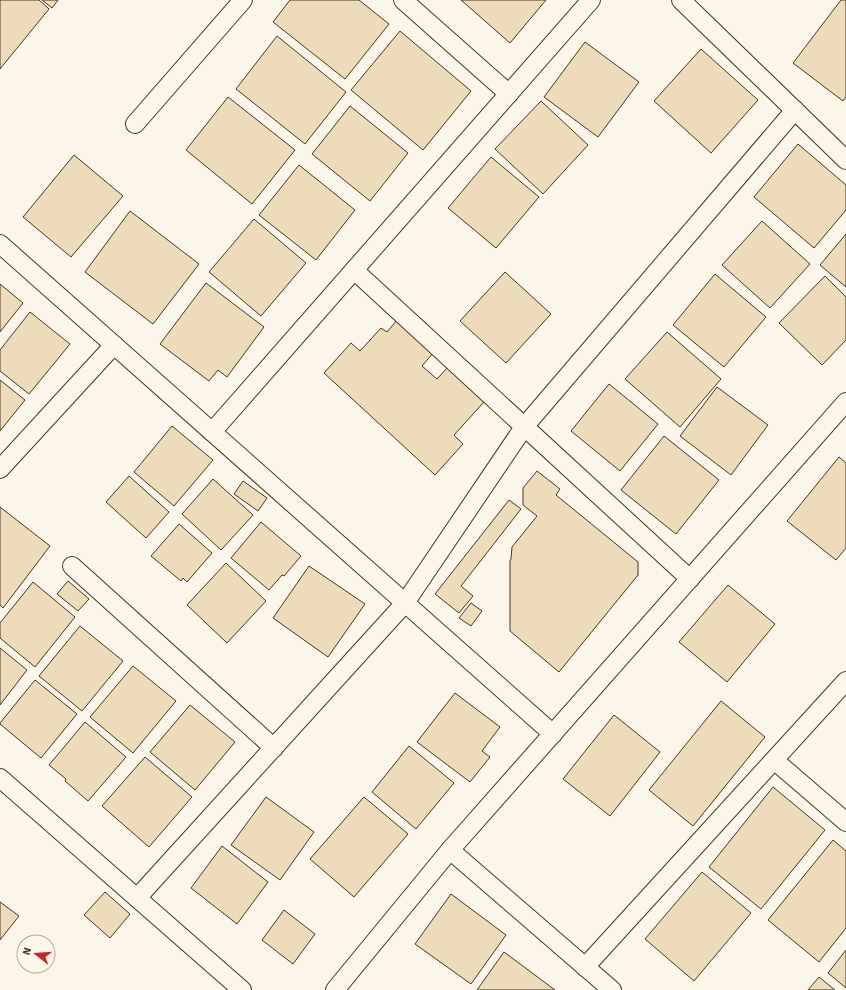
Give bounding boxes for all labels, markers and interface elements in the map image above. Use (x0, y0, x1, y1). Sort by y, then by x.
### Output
north arrow (16, 934, 56, 974)
text: N (19, 946, 35, 957)

